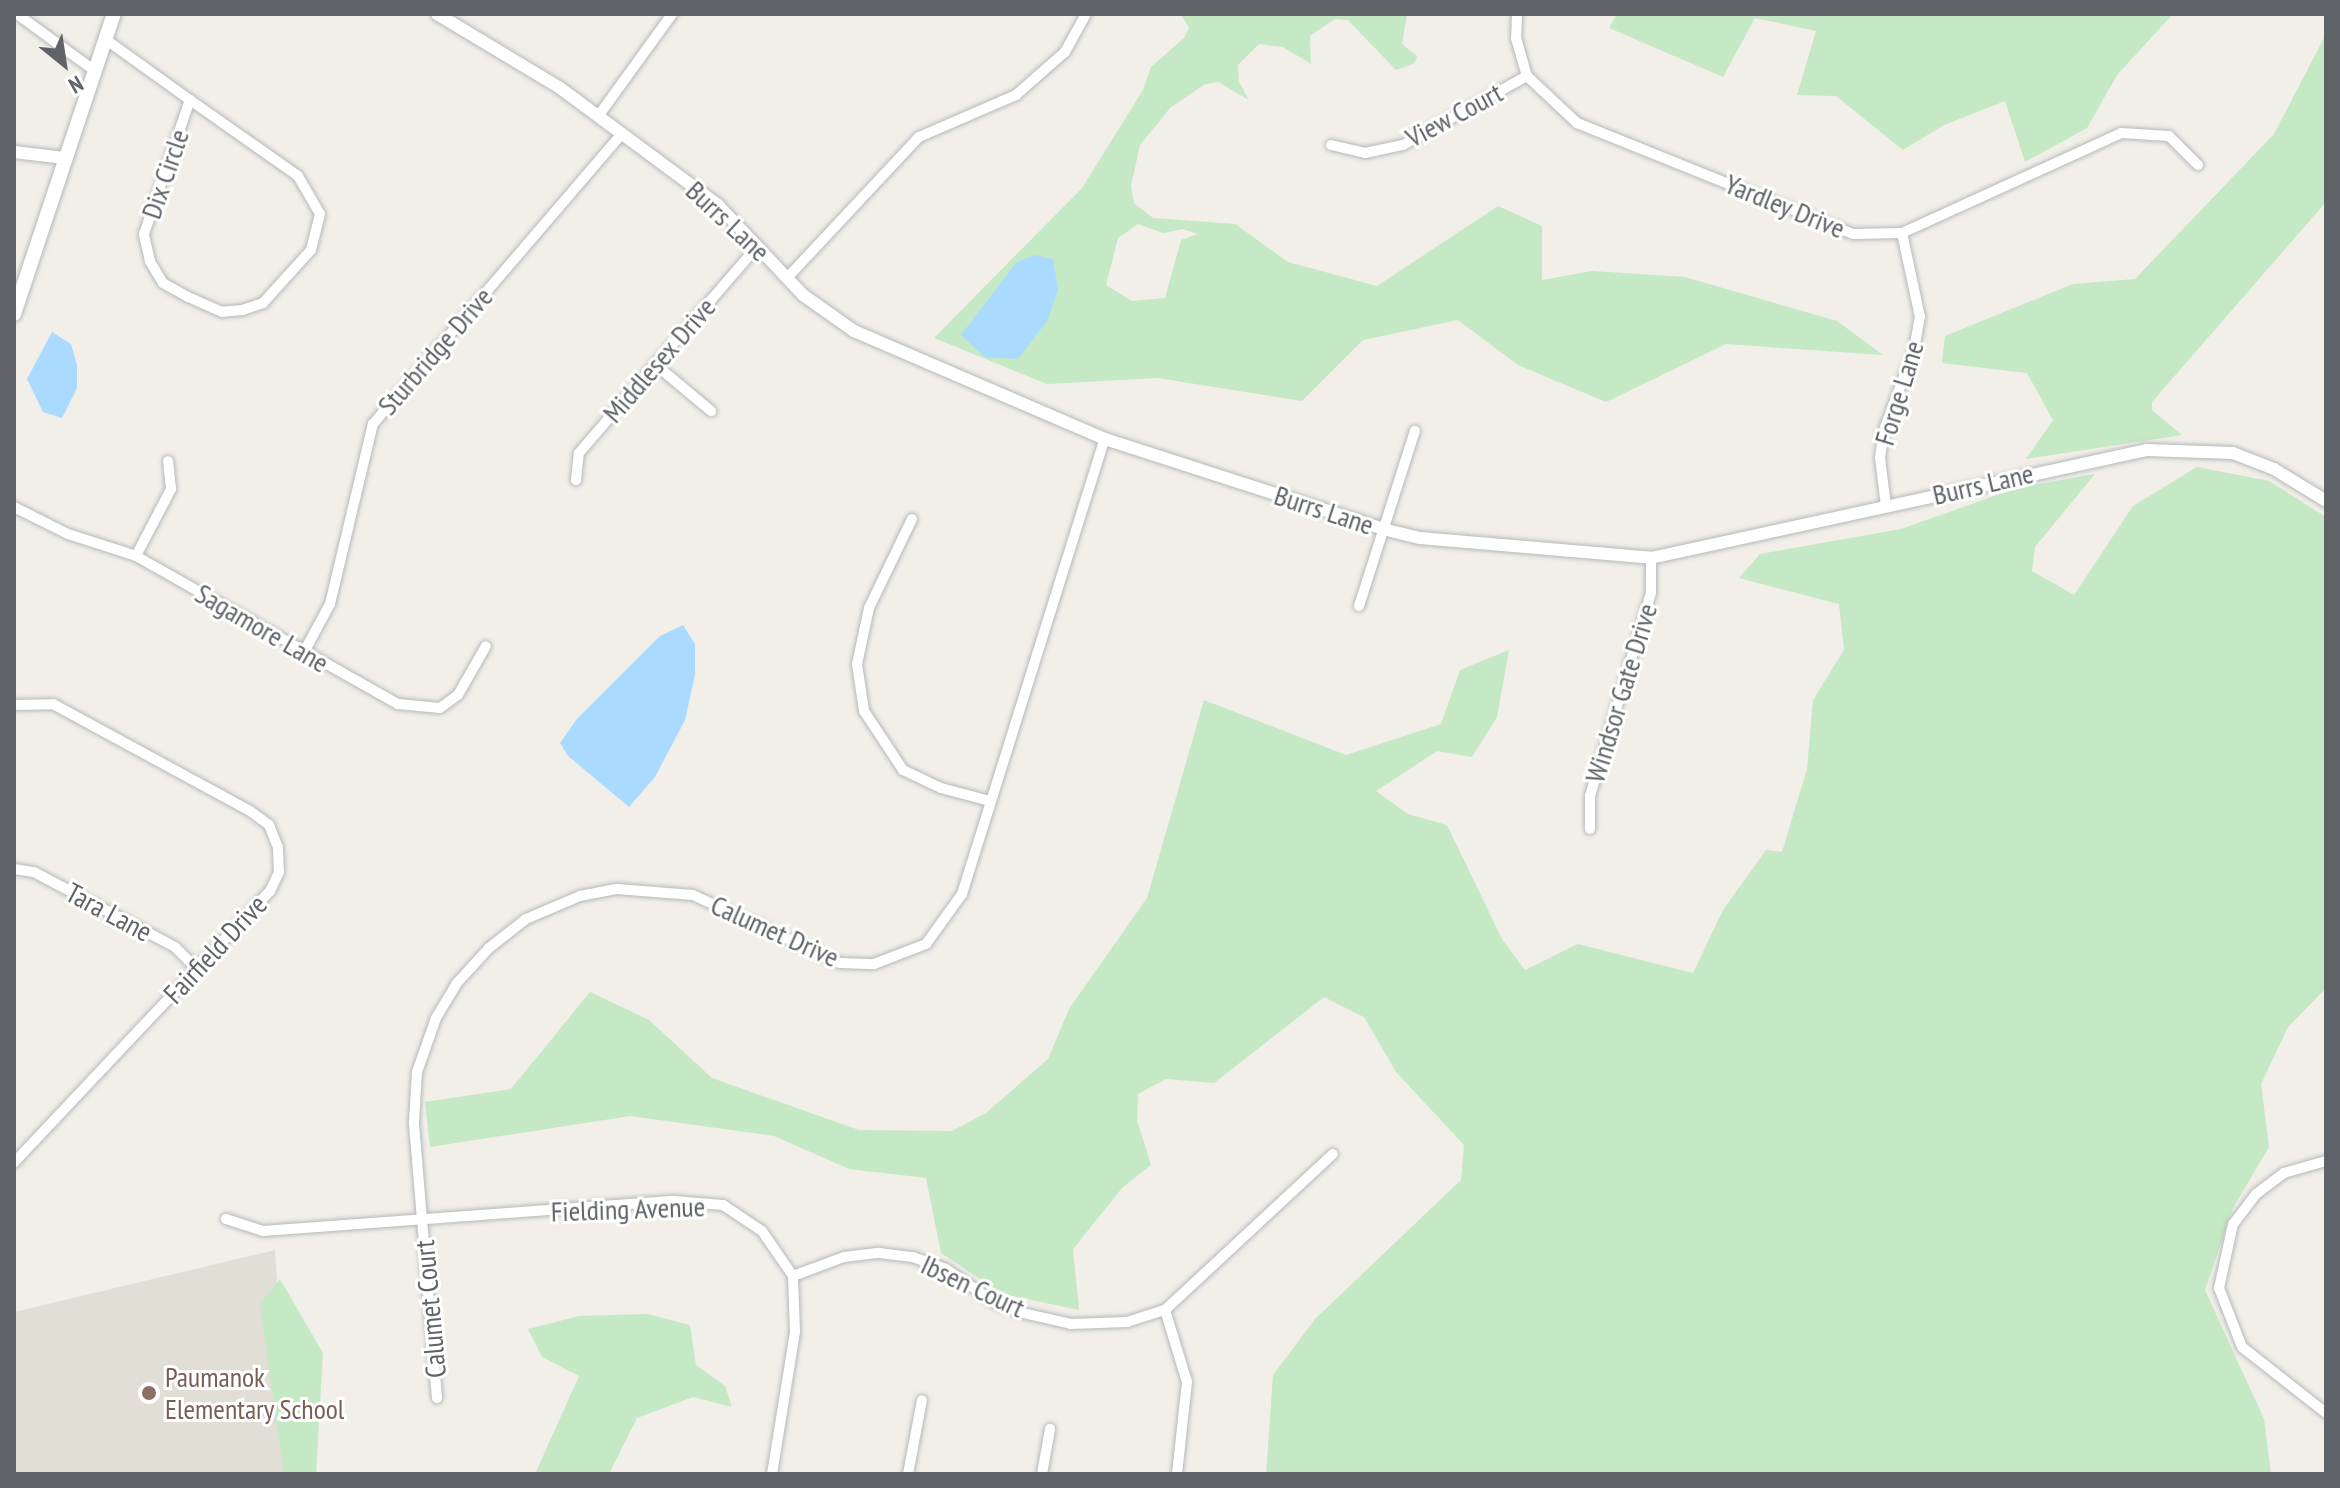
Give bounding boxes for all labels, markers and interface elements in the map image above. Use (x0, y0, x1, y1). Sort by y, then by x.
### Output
north arrow (24, 24, 104, 104)
text: N (64, 70, 88, 100)
street label: View Court (1400, 75, 1508, 155)
street label: Dix Circle (134, 125, 196, 223)
street label: Yardley Drive (1720, 167, 1850, 245)
street label: Burrs Lane (679, 174, 777, 268)
street label: Sturbridge Drive (370, 280, 500, 422)
street label: Middlesex Drive (595, 290, 723, 430)
street label: Forge Lane (1867, 337, 1931, 449)
street label: Burrs Lane (1929, 456, 2037, 512)
street label: Burrs Lane (1270, 478, 1378, 542)
street label: Sagamore Lane (189, 576, 335, 680)
street label: Windsor Gate Drive (1578, 599, 1664, 787)
street label: Tara Lane (60, 875, 158, 949)
street label: Fairfield Drive (156, 888, 274, 1010)
street label: Calumet Drive (706, 888, 844, 974)
street label: Fielding Avenue (550, 1190, 706, 1228)
street label: Calumet Court (407, 1239, 453, 1379)
street label: Ibsen Court (916, 1247, 1030, 1325)
place label: Paumanok Elementary School (165, 1360, 345, 1426)
marker: Paumanok Elementary School (140, 1384, 158, 1402)

